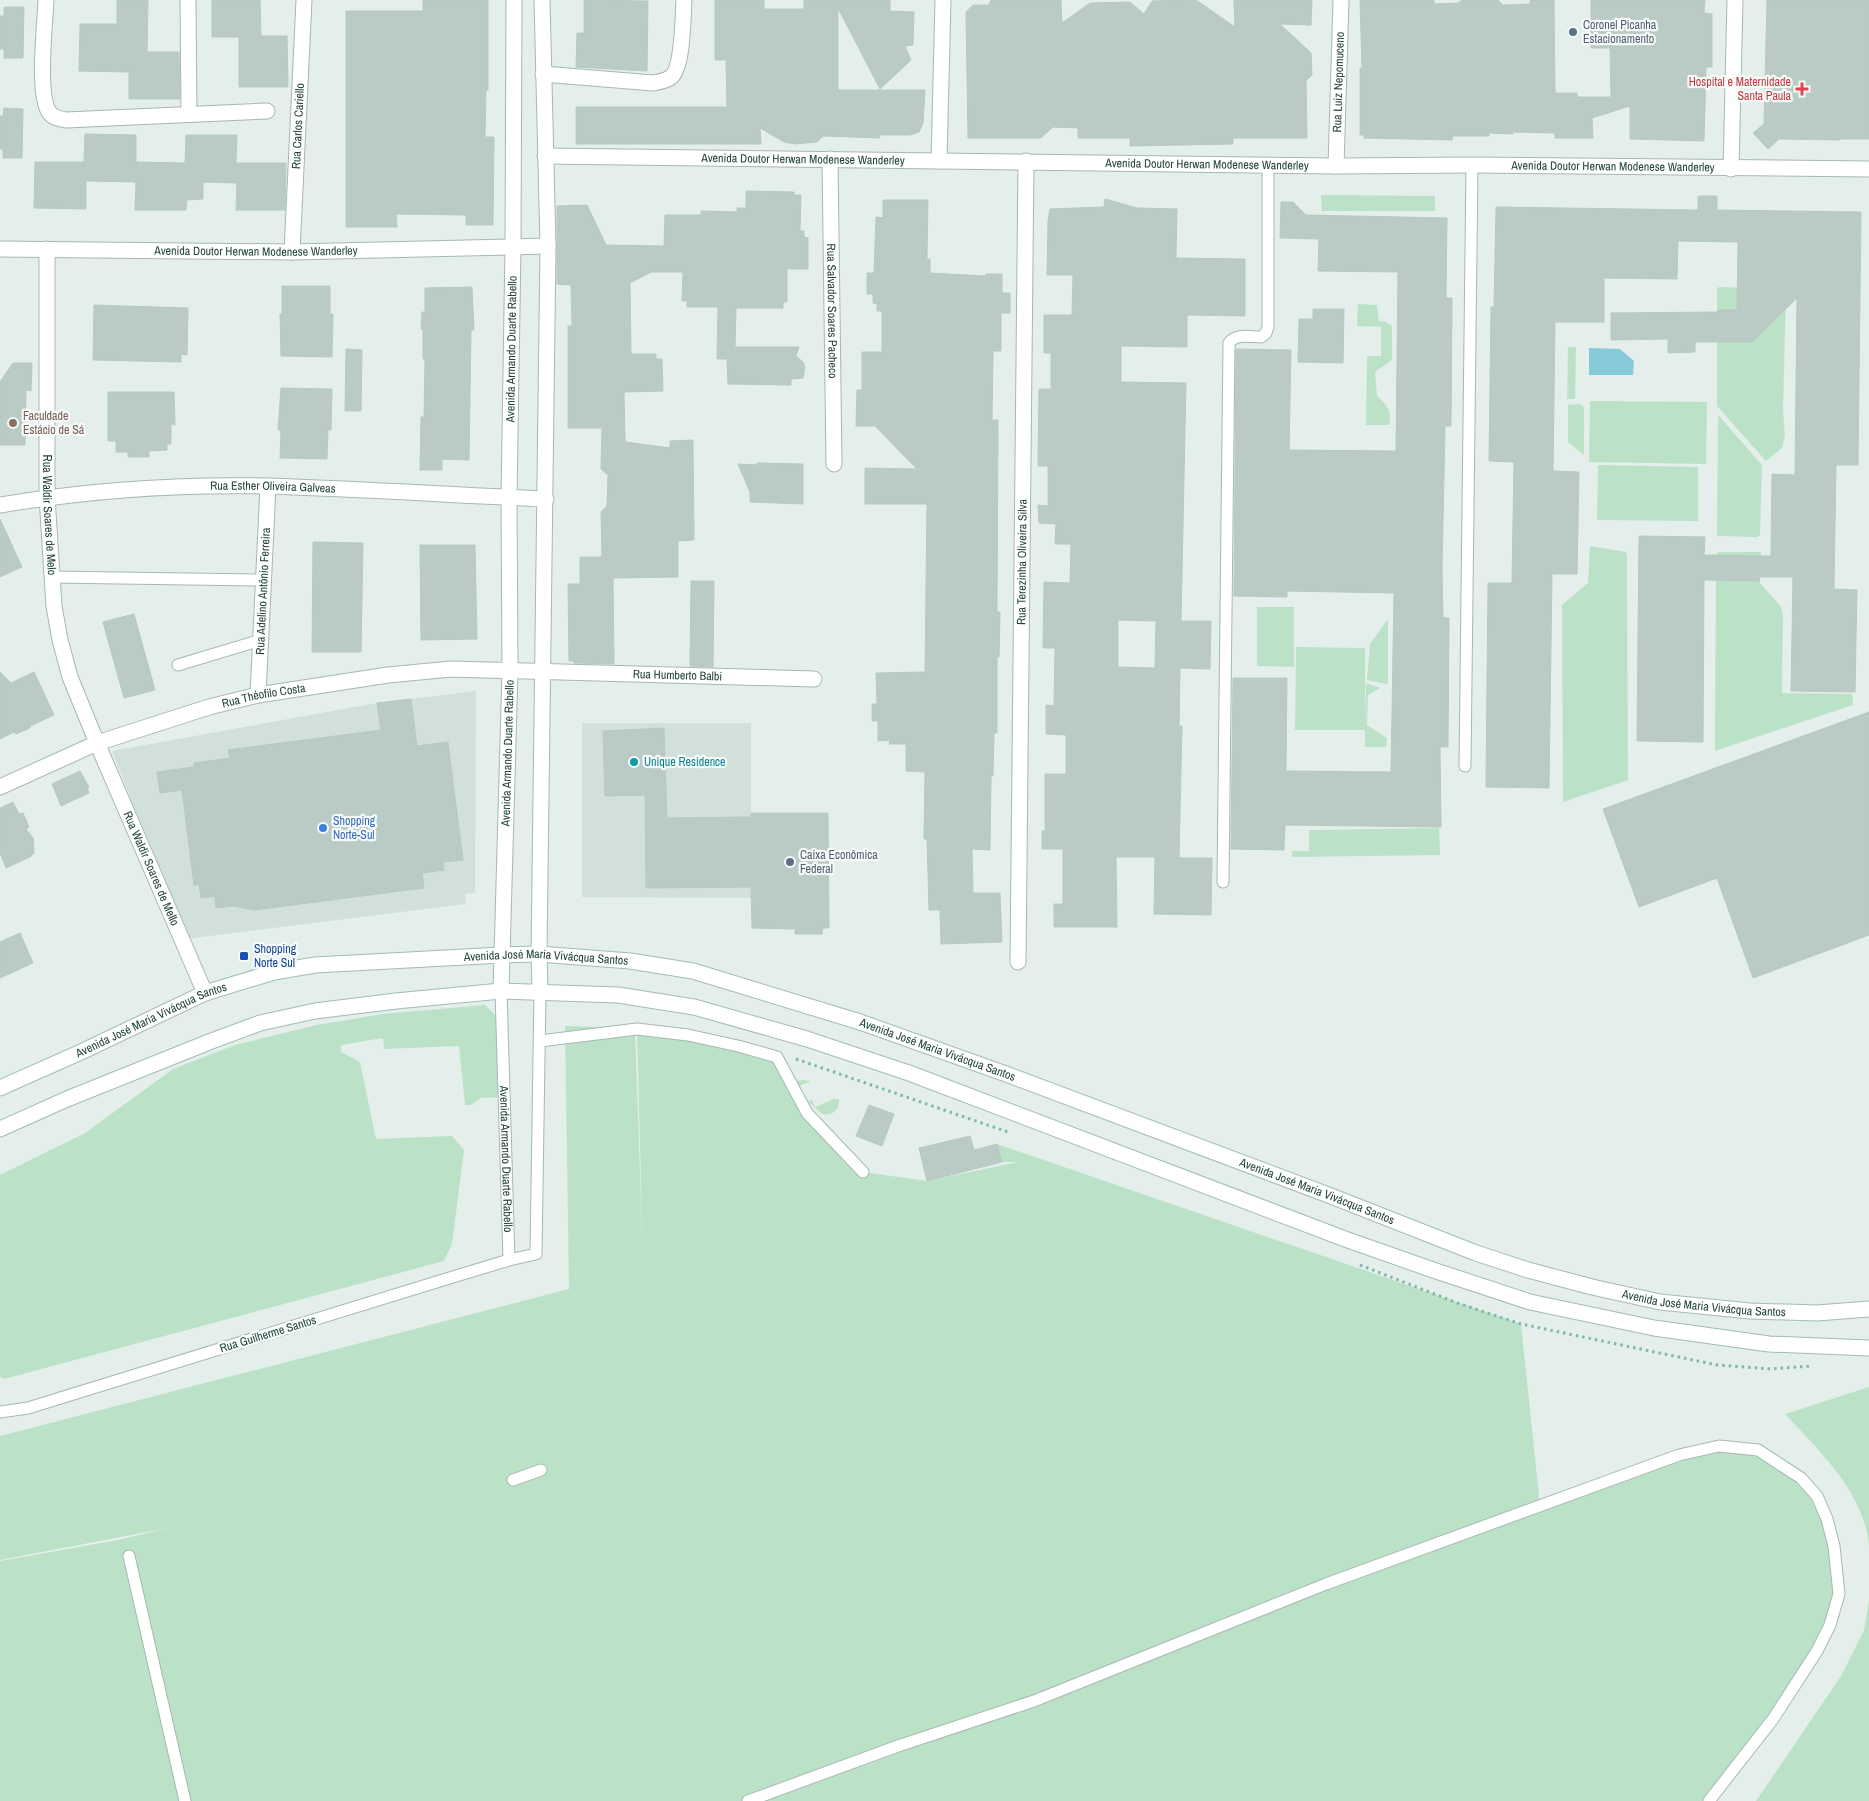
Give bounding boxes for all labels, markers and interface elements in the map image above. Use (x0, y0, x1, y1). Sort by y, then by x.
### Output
place label: Coronel Picanha Estacionamento (1583, 17, 1657, 47)
marker: Coronel Picanha Estacionamento (1567, 26, 1579, 38)
street label: Rua Luiz Nepomuceno (1329, 31, 1348, 133)
place label: Hospital e Maternidade Santa Paula (1689, 74, 1792, 104)
marker: Hospital e Maternidade Santa Paula (1795, 82, 1809, 96)
street label: Rua Carlos Cariello (288, 83, 308, 169)
street label: Avenida Doutor Herwan Modenese Wanderley (700, 150, 905, 169)
street label: Avenida Doutor Herwan Modenese Wanderley (1104, 155, 1309, 174)
street label: Avenida Doutor Herwan Modenese Wanderley (1510, 157, 1715, 175)
street label: Avenida Doutor Herwan Modenese Wanderley (153, 242, 358, 260)
street label: Rua Salvador Soares Pacheco (823, 243, 841, 379)
street label: Avenida Armando Duarte Rabello (502, 276, 521, 424)
place label: Faculdade Estácio de Sá (23, 408, 85, 438)
marker: Faculdade Estácio de Sá (7, 417, 19, 429)
street label: Rua Waldir Soares de Melo (39, 455, 60, 576)
street label: Rua Esther Oliveira Galveas (210, 478, 336, 497)
street label: Rua Terezinha Oliveira Silva (1013, 498, 1031, 625)
street label: Rua Adelino Antônio Ferreira (252, 527, 274, 655)
street label: Rua Humberto Balbi (633, 666, 722, 684)
street label: Rua Théofilo Costa (220, 680, 307, 712)
street label: Avenida Armando Duarte Rabello (498, 680, 518, 828)
place label: Unique Residence (644, 754, 726, 770)
marker: Unique Residence (628, 756, 640, 768)
street label: Rua Waldir Soares de Mello (119, 809, 183, 928)
place label: Shopping Norte-Sul (333, 813, 376, 843)
marker: Shopping Norte-Sul (317, 822, 329, 834)
place label: Caixa Econômica Federal (800, 847, 878, 877)
marker: Caixa Econômica Federal (784, 856, 796, 868)
place label: Shopping Norte Sul (254, 941, 297, 971)
street label: Avenida José Maria Vivácqua Santos (462, 946, 629, 969)
marker: Shopping Norte Sul (238, 950, 250, 962)
street label: Avenida José Maria Vivácqua Santos (72, 979, 229, 1062)
street label: Avenida José Maria Vivácqua Santos (856, 1014, 1018, 1085)
street label: Avenida Armando Duarte Rabello (496, 1084, 516, 1232)
street label: Avenida José Maria Vivácqua Santos (1236, 1154, 1397, 1228)
street label: Avenida José Maria Vivácqua Santos (1620, 1286, 1786, 1320)
street label: Rua Guilherme Santos (218, 1312, 318, 1356)

